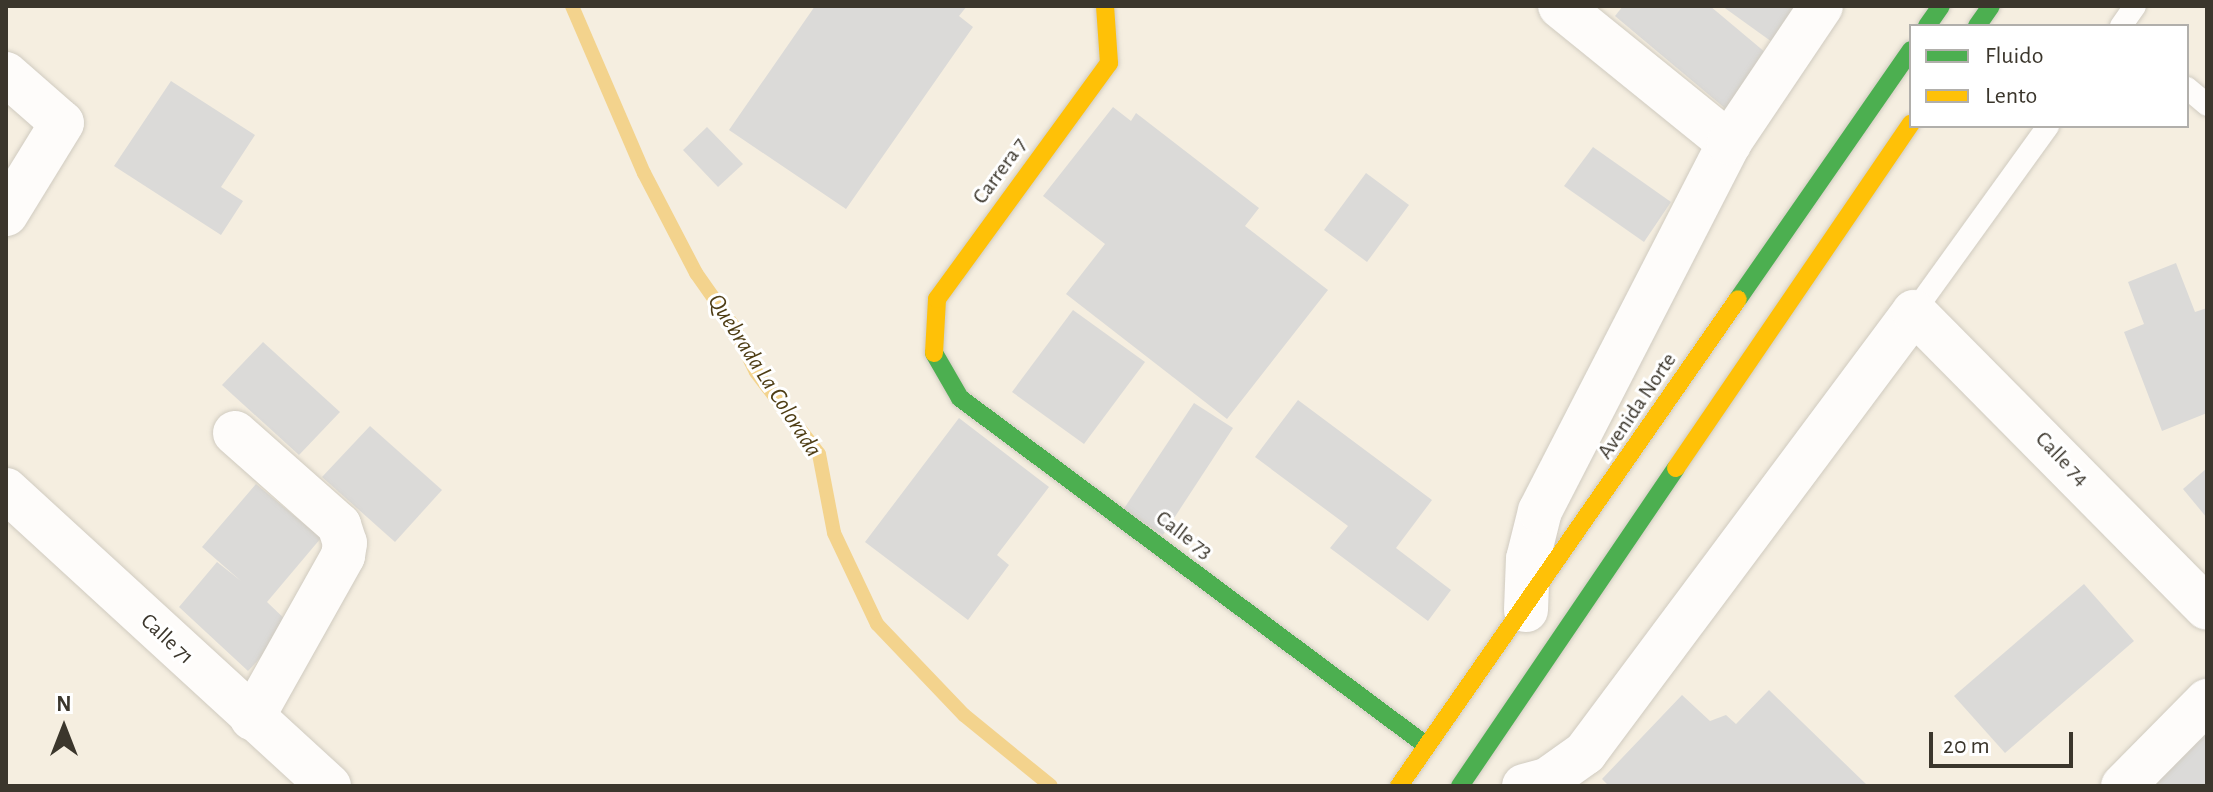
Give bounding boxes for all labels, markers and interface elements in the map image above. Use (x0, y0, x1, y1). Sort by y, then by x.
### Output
legend (1909, 24, 2189, 128)
text: Fluido (1985, 44, 2044, 68)
text: Lento (1985, 84, 2037, 108)
street label: Carrera 7 (967, 133, 1033, 209)
water label: Quebrada La Colorada (701, 289, 827, 463)
street label: Avenida Norte (1592, 348, 1682, 464)
street label: Calle 74 (2030, 426, 2094, 492)
street label: Calle 73 (1150, 505, 1218, 565)
street label: Calle 71 (135, 608, 199, 670)
north arrow (24, 688, 104, 768)
text: N (56, 693, 72, 715)
scale bar (1933, 716, 2077, 766)
text: 20 m (1943, 734, 1990, 758)

